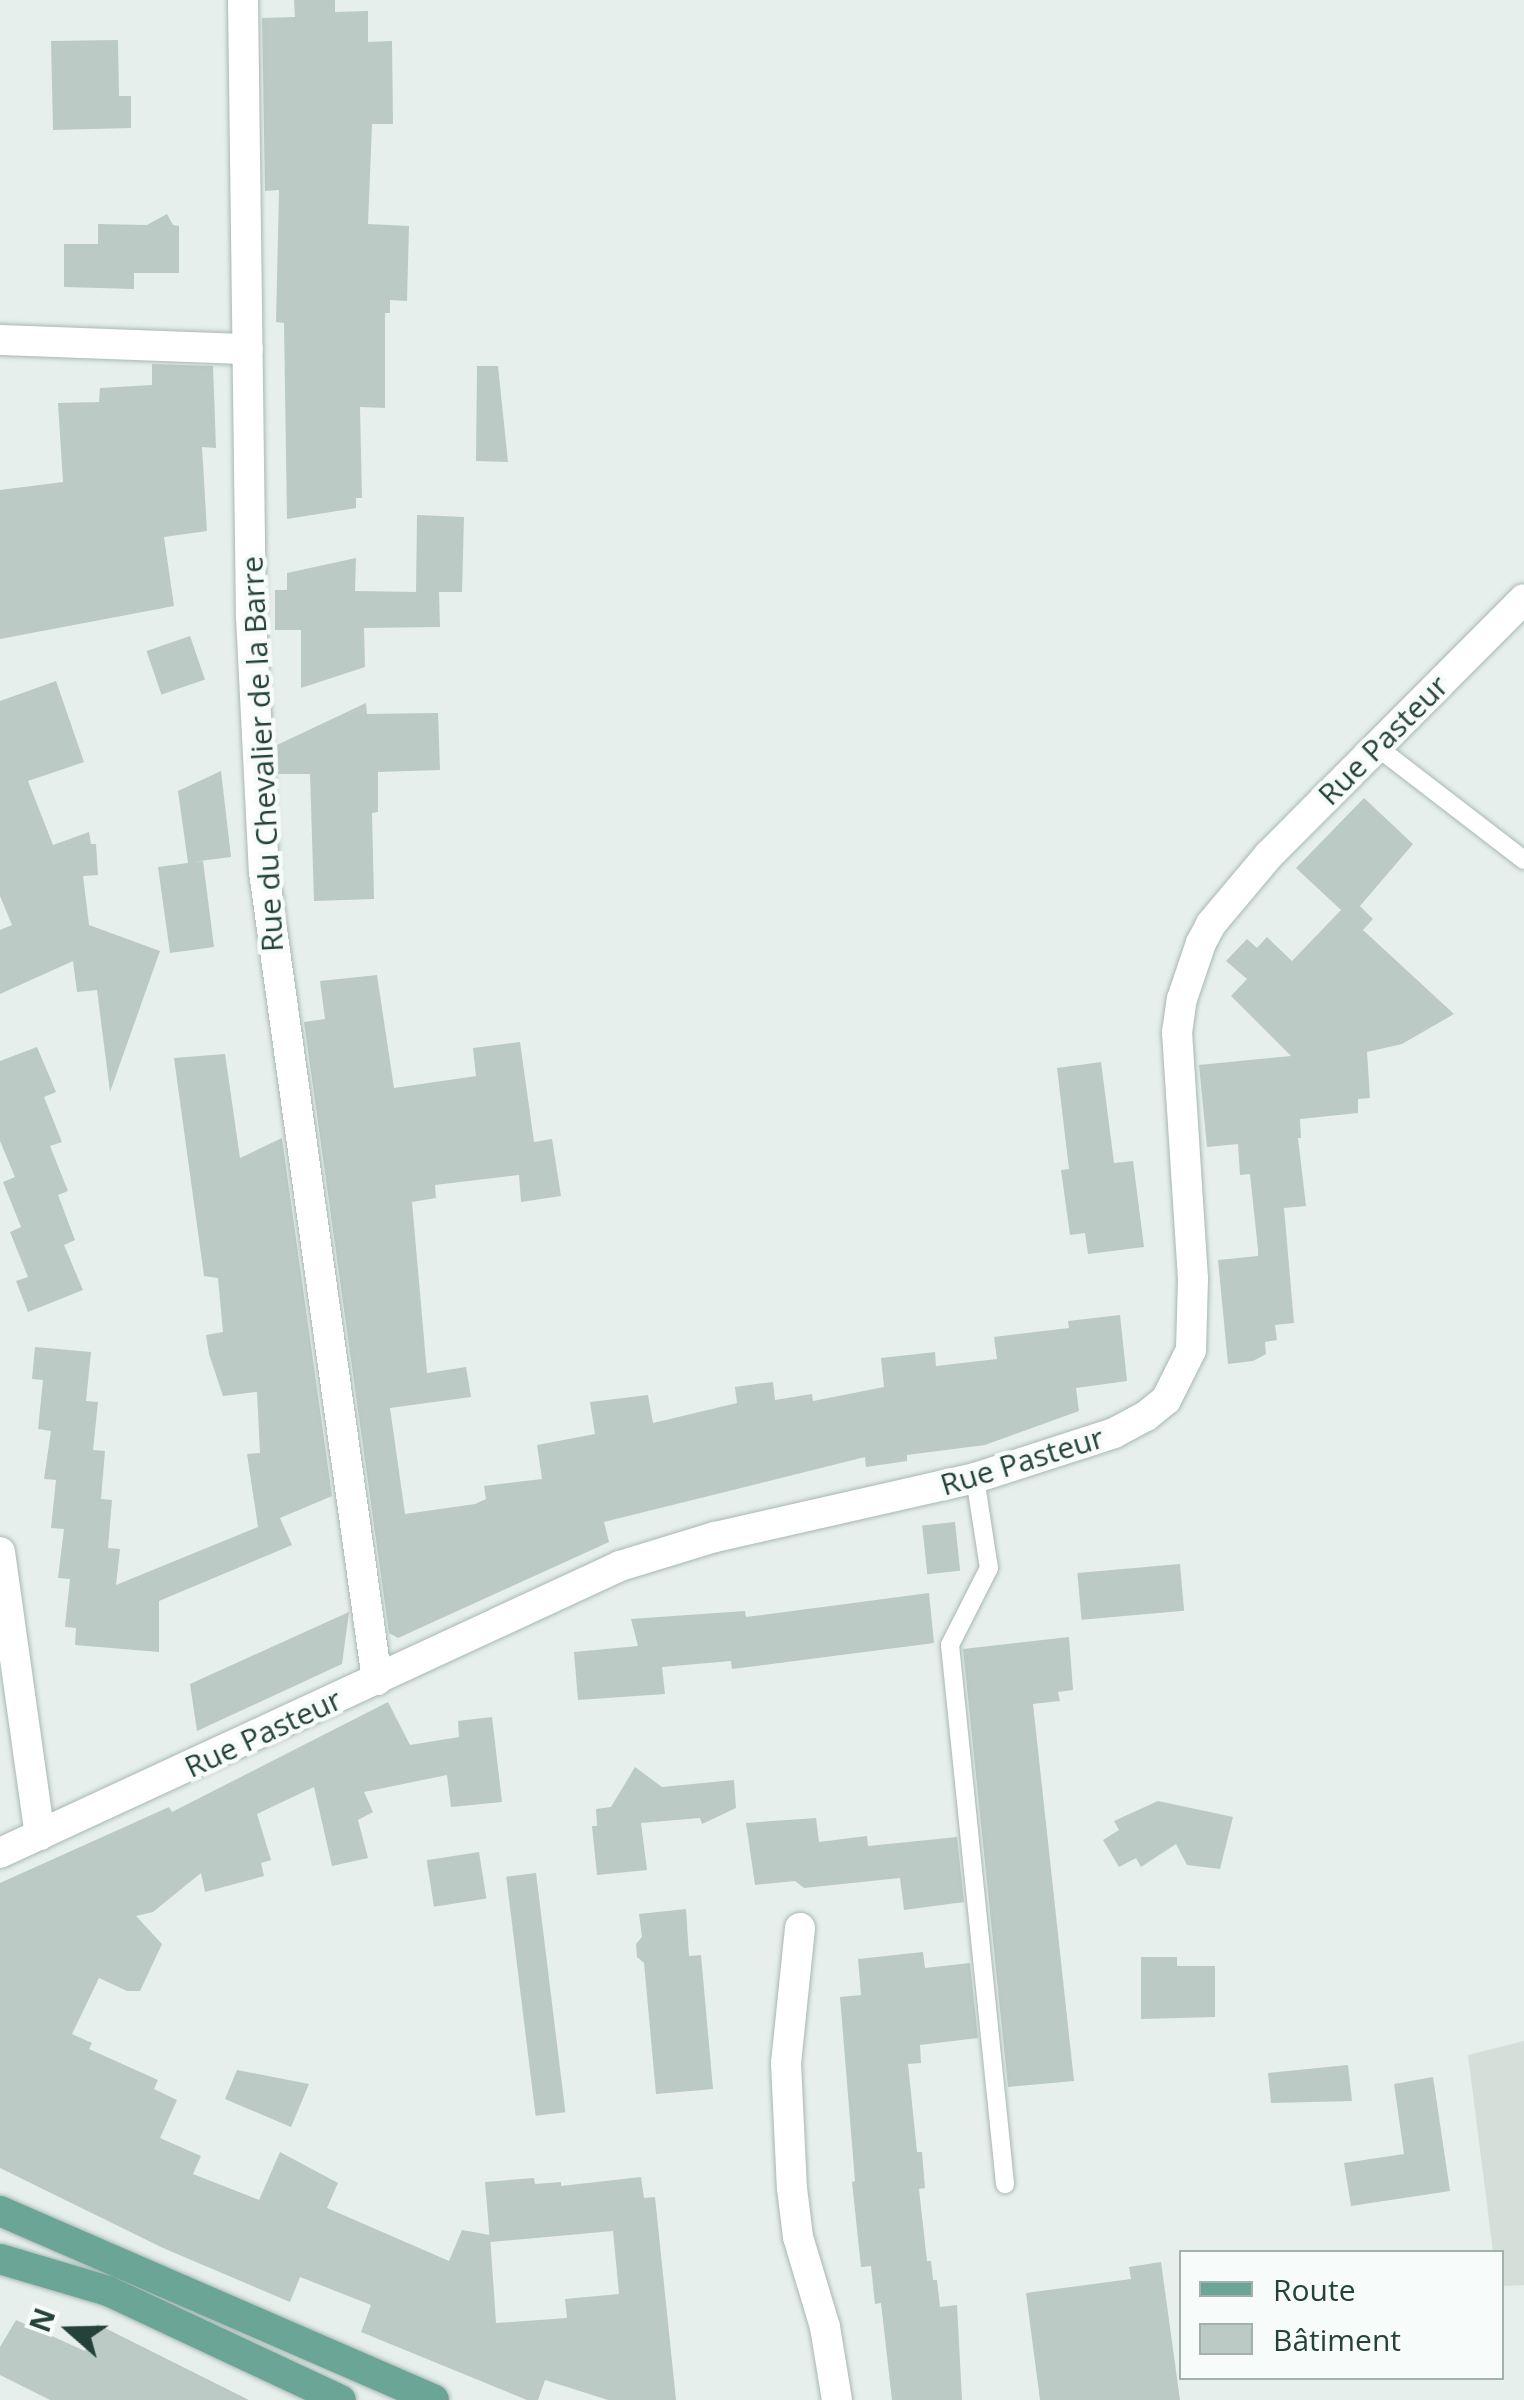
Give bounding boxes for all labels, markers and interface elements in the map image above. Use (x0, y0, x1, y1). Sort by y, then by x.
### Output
street label: Rue du Chevalier de la Barre (234, 555, 290, 953)
street label: Rue Pasteur (1311, 668, 1455, 812)
street label: Rue Pasteur (936, 1419, 1108, 1503)
street label: Rue Pasteur (179, 1681, 347, 1785)
legend (1179, 2250, 1504, 2380)
text: Route (1273, 2269, 1356, 2310)
north arrow (20, 2280, 120, 2380)
text: N (20, 2303, 64, 2337)
text: Bâtiment (1273, 2319, 1401, 2360)

